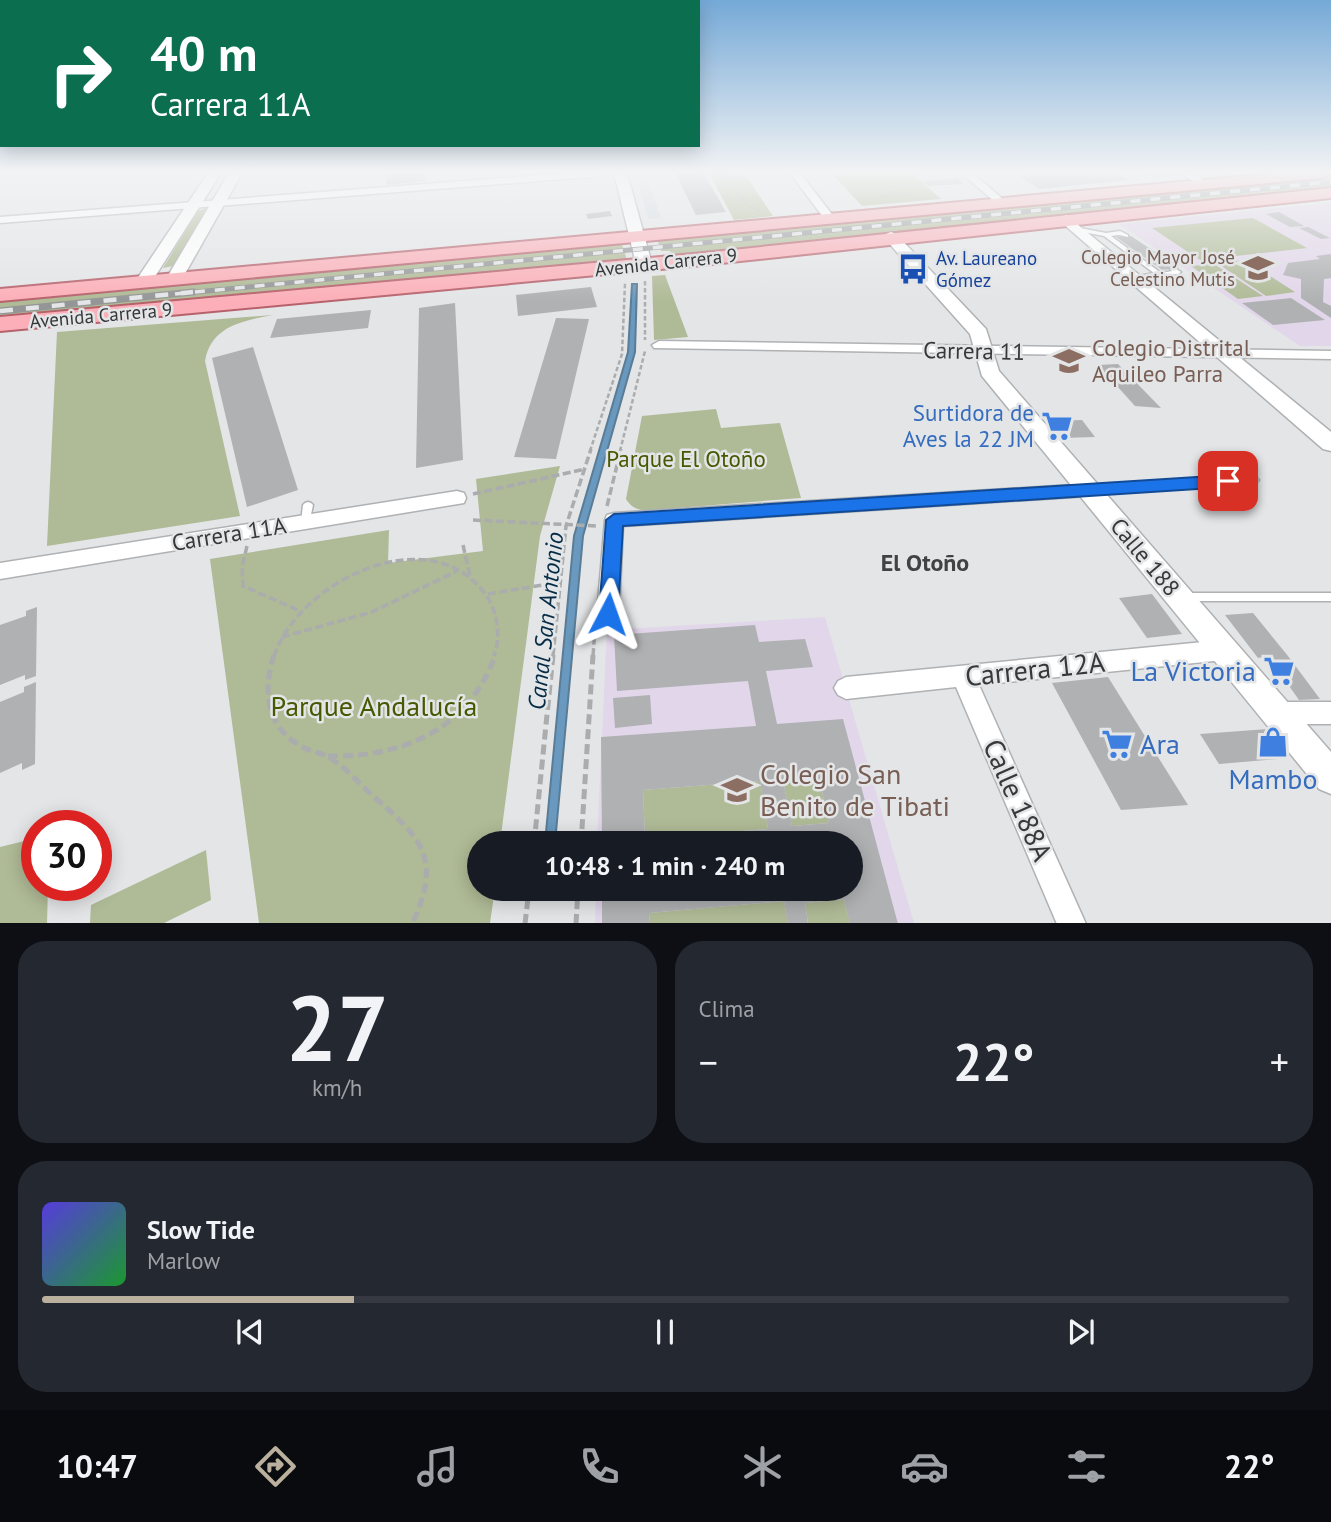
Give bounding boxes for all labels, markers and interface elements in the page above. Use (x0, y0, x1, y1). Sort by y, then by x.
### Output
text: 40 m (150, 21, 257, 85)
icon: right (35, 28, 126, 119)
text: Carrera 11A (150, 83, 311, 125)
street label: Avenida Carrera 9 (594, 243, 738, 281)
place label: Colegio Mayor José Celestino Mutis (1081, 245, 1235, 291)
place label: Av. Laureano Gómez (936, 246, 1037, 292)
school or university icon: Colegio Mayor José Celestino Mutis (1241, 251, 1275, 285)
bus stop icon: Av. Laureano Gómez (896, 252, 930, 286)
street label: Avenida Carrera 9 (29, 297, 173, 333)
place label: Colegio Distrital Aquileo Parra (1092, 333, 1251, 388)
street label: Carrera 11 (923, 335, 1025, 366)
school or university icon: Colegio Distrital Aquileo Parra (1052, 344, 1086, 378)
place label: Surtidora de Aves la 22 JM (903, 398, 1034, 453)
supermarket icon: Surtidora de Aves la 22 JM (1040, 409, 1074, 443)
park label: Parque El Otoño (606, 444, 766, 473)
pin (1198, 451, 1258, 511)
icon: arrive (1209, 462, 1247, 500)
street label: Carrera 11A (170, 510, 289, 557)
street label: Calle 188 (1104, 512, 1186, 602)
water label: Canal San Antonio (521, 530, 570, 712)
district label: El Otoño (881, 547, 969, 578)
position arrow (571, 577, 645, 651)
street label: Carrera 12A (963, 643, 1107, 694)
place label: La Victoria (1130, 652, 1256, 689)
supermarket icon: La Victoria (1262, 654, 1296, 688)
park label: Parque Andalucía (271, 687, 477, 724)
place label: Ara (1140, 725, 1180, 762)
shop icon: Mambo (1256, 725, 1290, 759)
supermarket icon: Ara (1100, 727, 1134, 761)
street label: Calle 188A (975, 733, 1062, 867)
place label: Colegio San Benito de Tibati (760, 755, 950, 824)
place label: Mambo (1229, 760, 1317, 797)
school or university icon: Colegio San Benito de Tibati (720, 773, 754, 807)
speed limit sign: 30 (21, 810, 112, 901)
text: 10:48 · 1 min · 240 m (545, 849, 785, 882)
text: 27 (286, 968, 389, 1086)
text: Clima (699, 994, 755, 1023)
text: 22° (953, 1028, 1035, 1095)
text: − (699, 1037, 718, 1086)
text: + (1270, 1037, 1289, 1086)
text: km/h (312, 1073, 362, 1102)
text: Slow Tide (147, 1213, 255, 1246)
text: Marlow (147, 1246, 220, 1275)
icon: previous (231, 1313, 269, 1351)
icon: pause (646, 1313, 684, 1351)
icon: next (1062, 1313, 1100, 1351)
icon: directions (251, 1442, 300, 1491)
icon: music (413, 1442, 462, 1491)
icon: phone (575, 1442, 624, 1491)
icon: climate (738, 1442, 787, 1491)
icon: car (900, 1442, 949, 1491)
icon: filters (1062, 1442, 1111, 1491)
text: 10:47 (57, 1445, 138, 1487)
text: 22° (1224, 1445, 1274, 1487)

